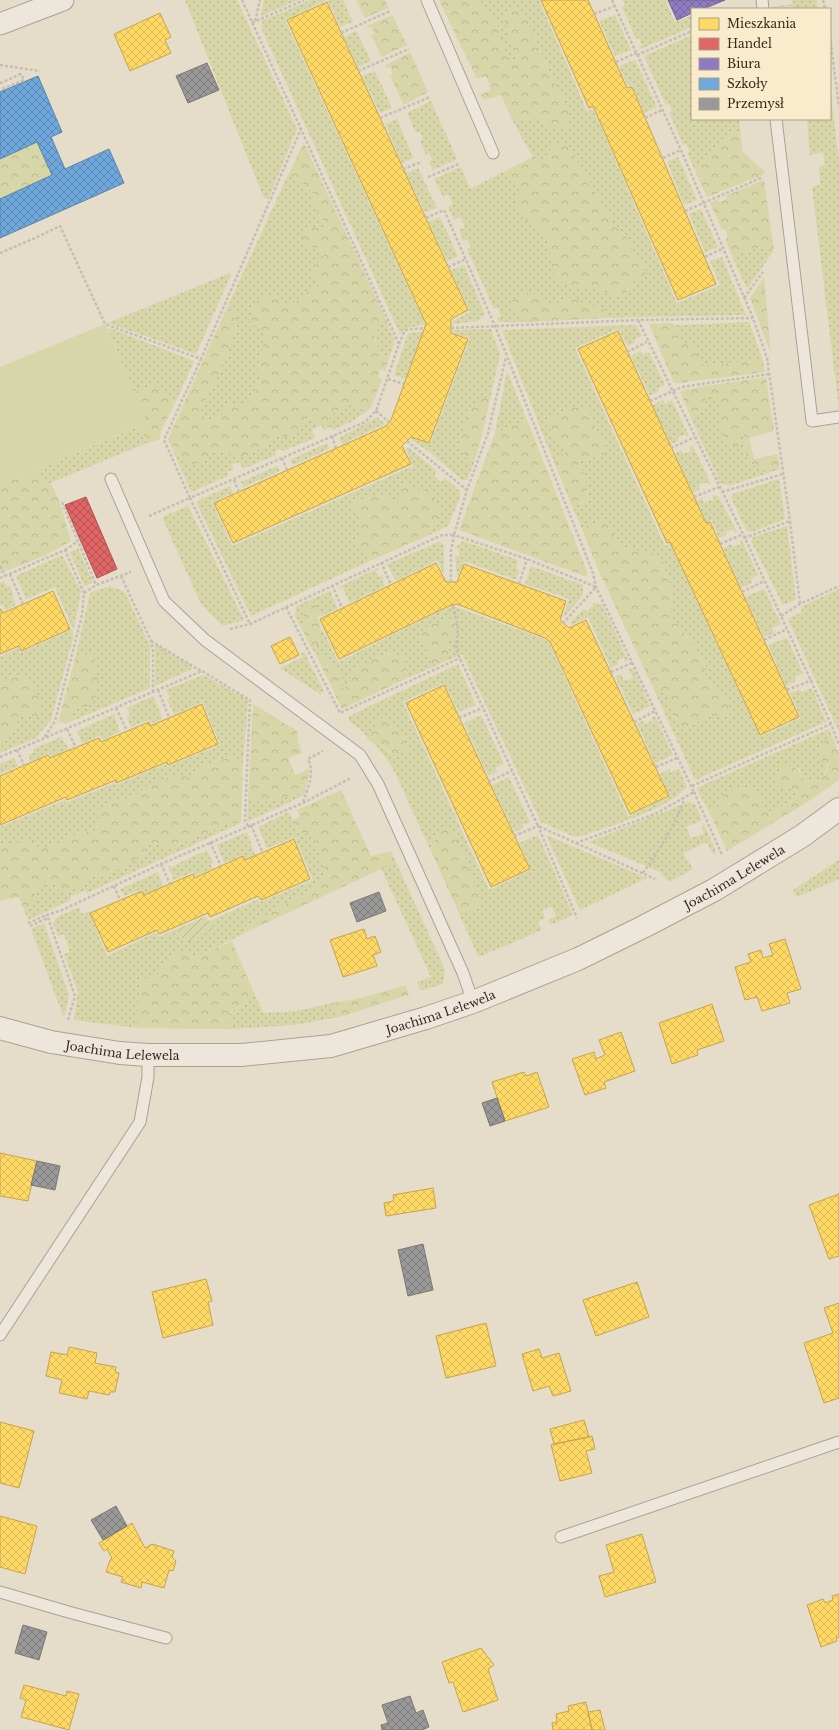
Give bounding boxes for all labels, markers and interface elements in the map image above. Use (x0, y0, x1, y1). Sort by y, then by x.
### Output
legend (691, 8, 831, 120)
text: Mieszkania (727, 16, 797, 31)
text: Handel (727, 36, 772, 51)
text: Biura (727, 56, 761, 71)
text: Szkoły (727, 76, 768, 91)
text: Przemysł (727, 96, 784, 111)
street label: Joachima Lelewela (679, 841, 787, 913)
street label: Joachima Lelewela (382, 986, 498, 1037)
street label: Joachima Lelewela (63, 1037, 180, 1063)

